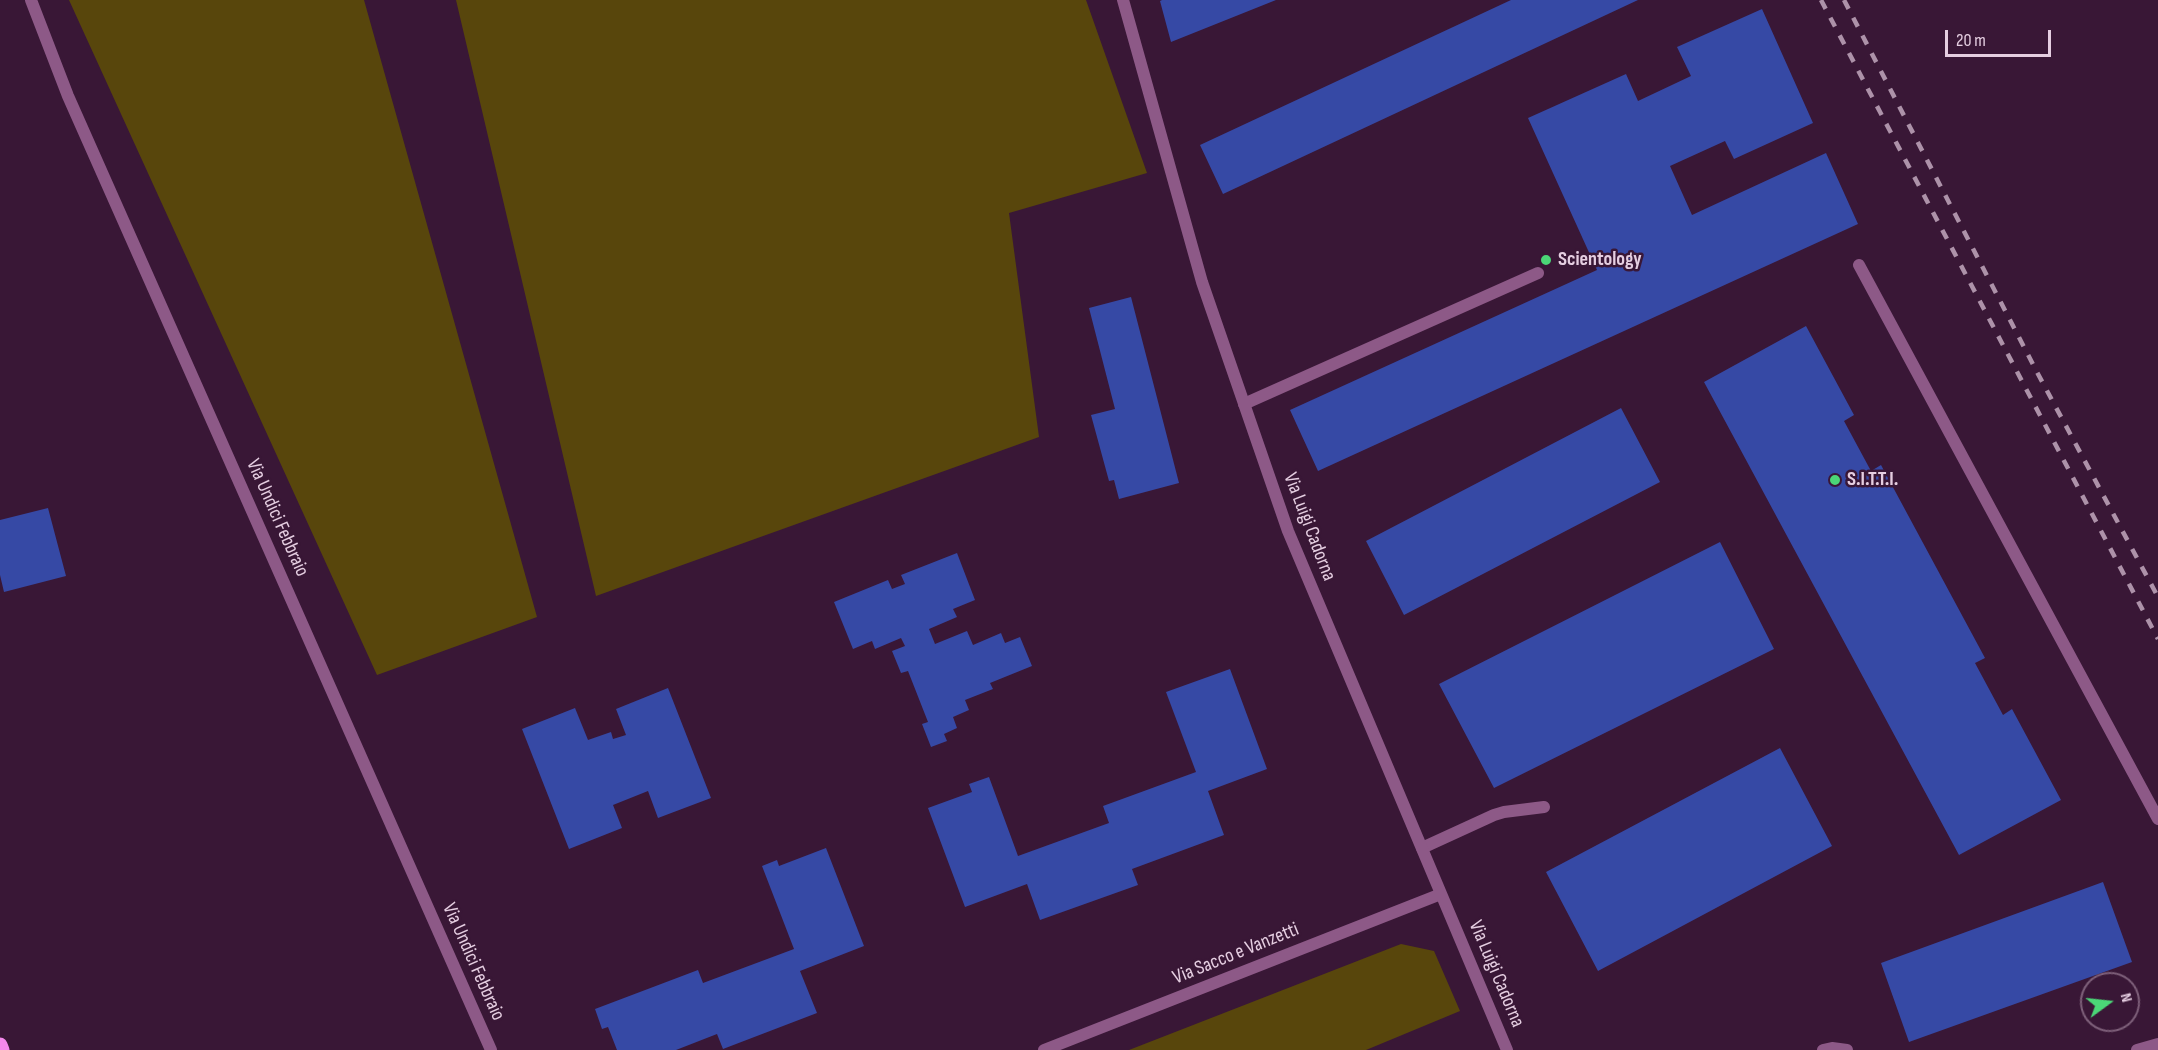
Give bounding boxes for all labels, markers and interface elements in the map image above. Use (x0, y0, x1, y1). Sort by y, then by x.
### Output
scale bar (1948, 18, 2054, 56)
text: 20 m (1956, 30, 1986, 51)
place label: Scientology (1558, 248, 1641, 272)
marker: Scientology (1539, 253, 1553, 267)
street label: Via Undici Febbraio (240, 456, 314, 580)
place label: S.I.T.T.I. (1847, 468, 1898, 492)
street label: Via Luigi Cadorna (1277, 470, 1341, 584)
marker: S.I.T.T.I. (1828, 473, 1842, 487)
street label: Via Undici Febbraio (436, 900, 510, 1024)
street label: Via Luigi Cadorna (1463, 917, 1529, 1031)
street label: Via Sacco e Vanzetti (1169, 918, 1303, 990)
north arrow (2080, 972, 2140, 1032)
text: N (2116, 991, 2136, 1004)

